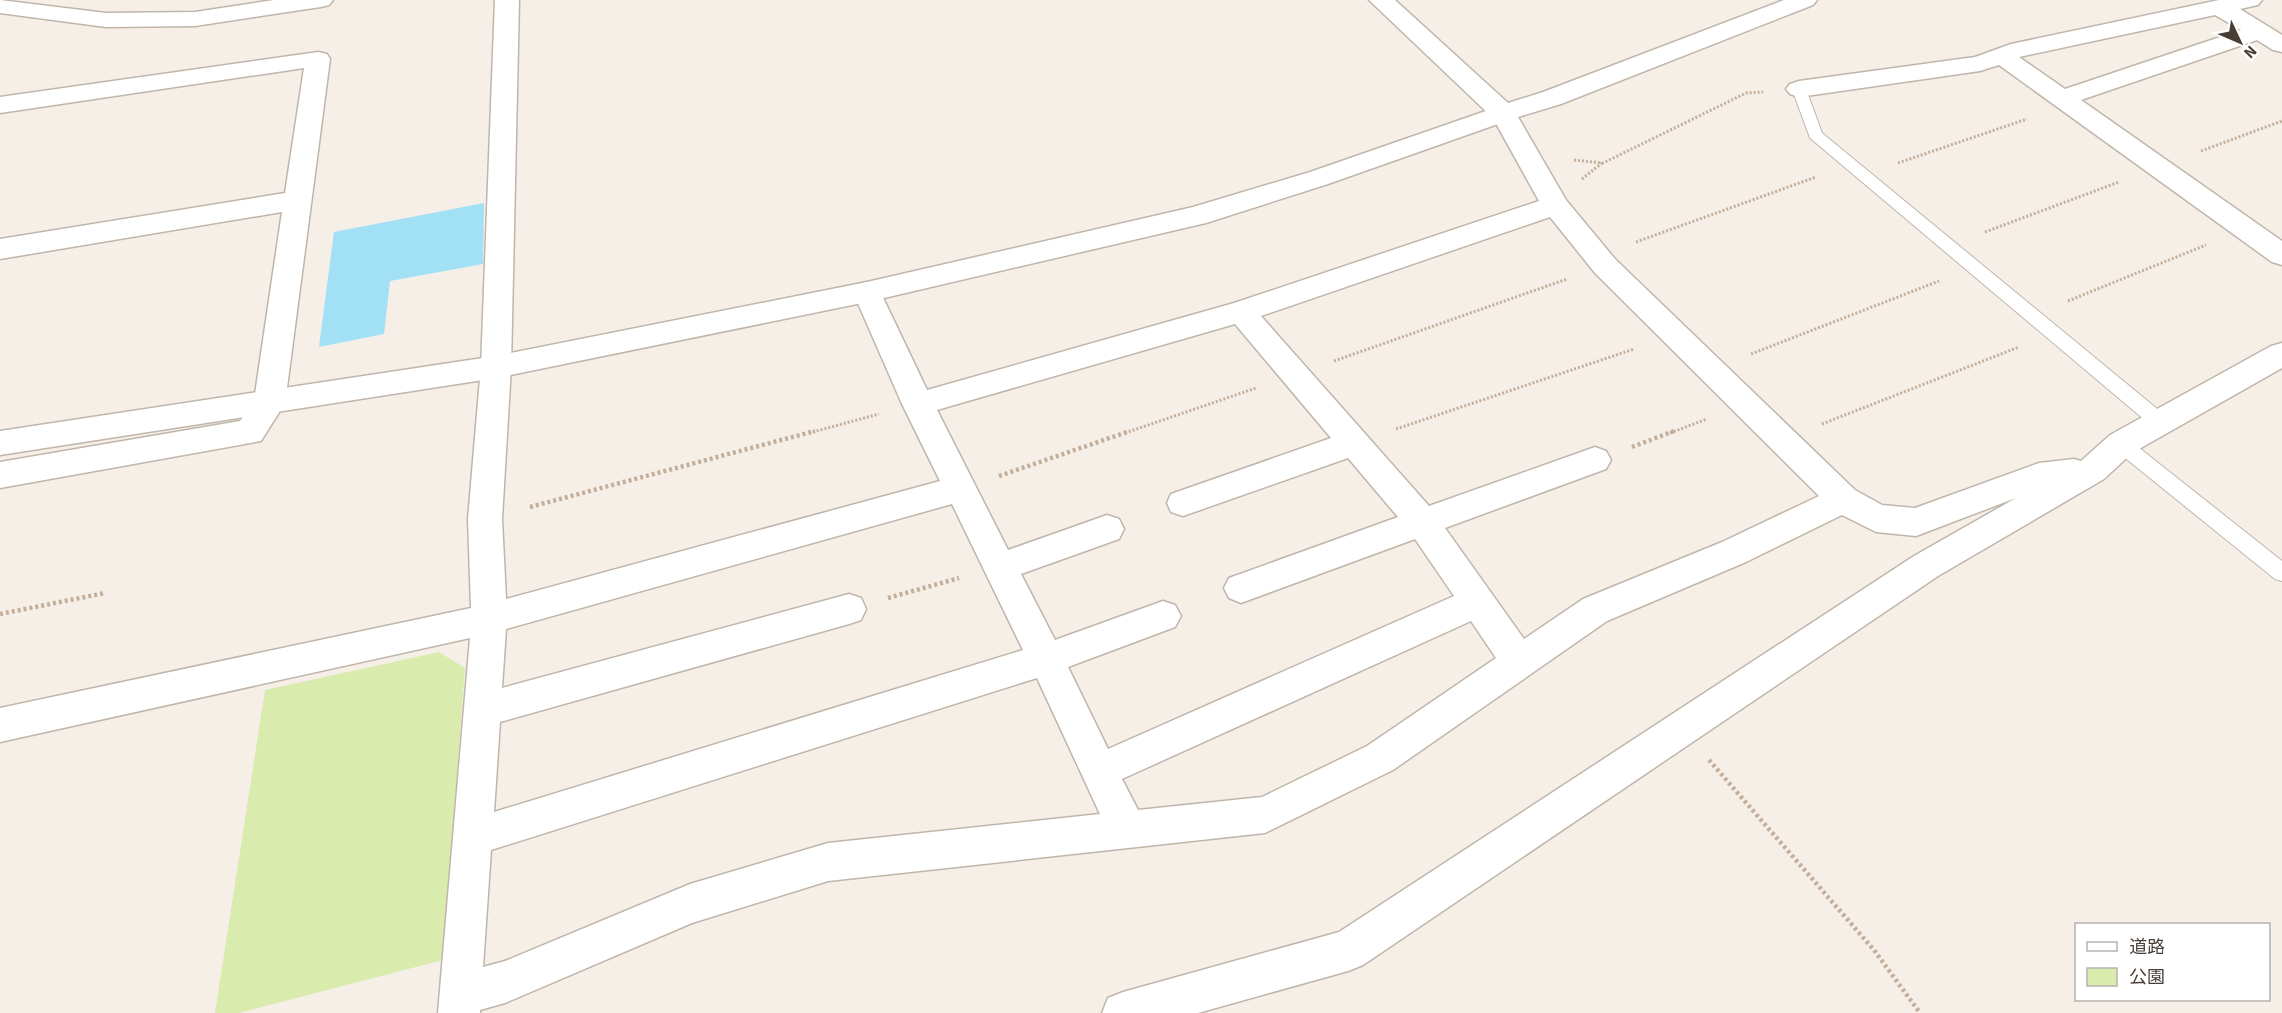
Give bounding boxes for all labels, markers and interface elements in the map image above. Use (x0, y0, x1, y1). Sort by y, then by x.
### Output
north arrow (2210, 12, 2270, 72)
text: N (2238, 40, 2262, 63)
legend (2075, 923, 2270, 1001)
text: 道路 (2129, 935, 2165, 960)
text: 公園 (2129, 965, 2165, 990)

